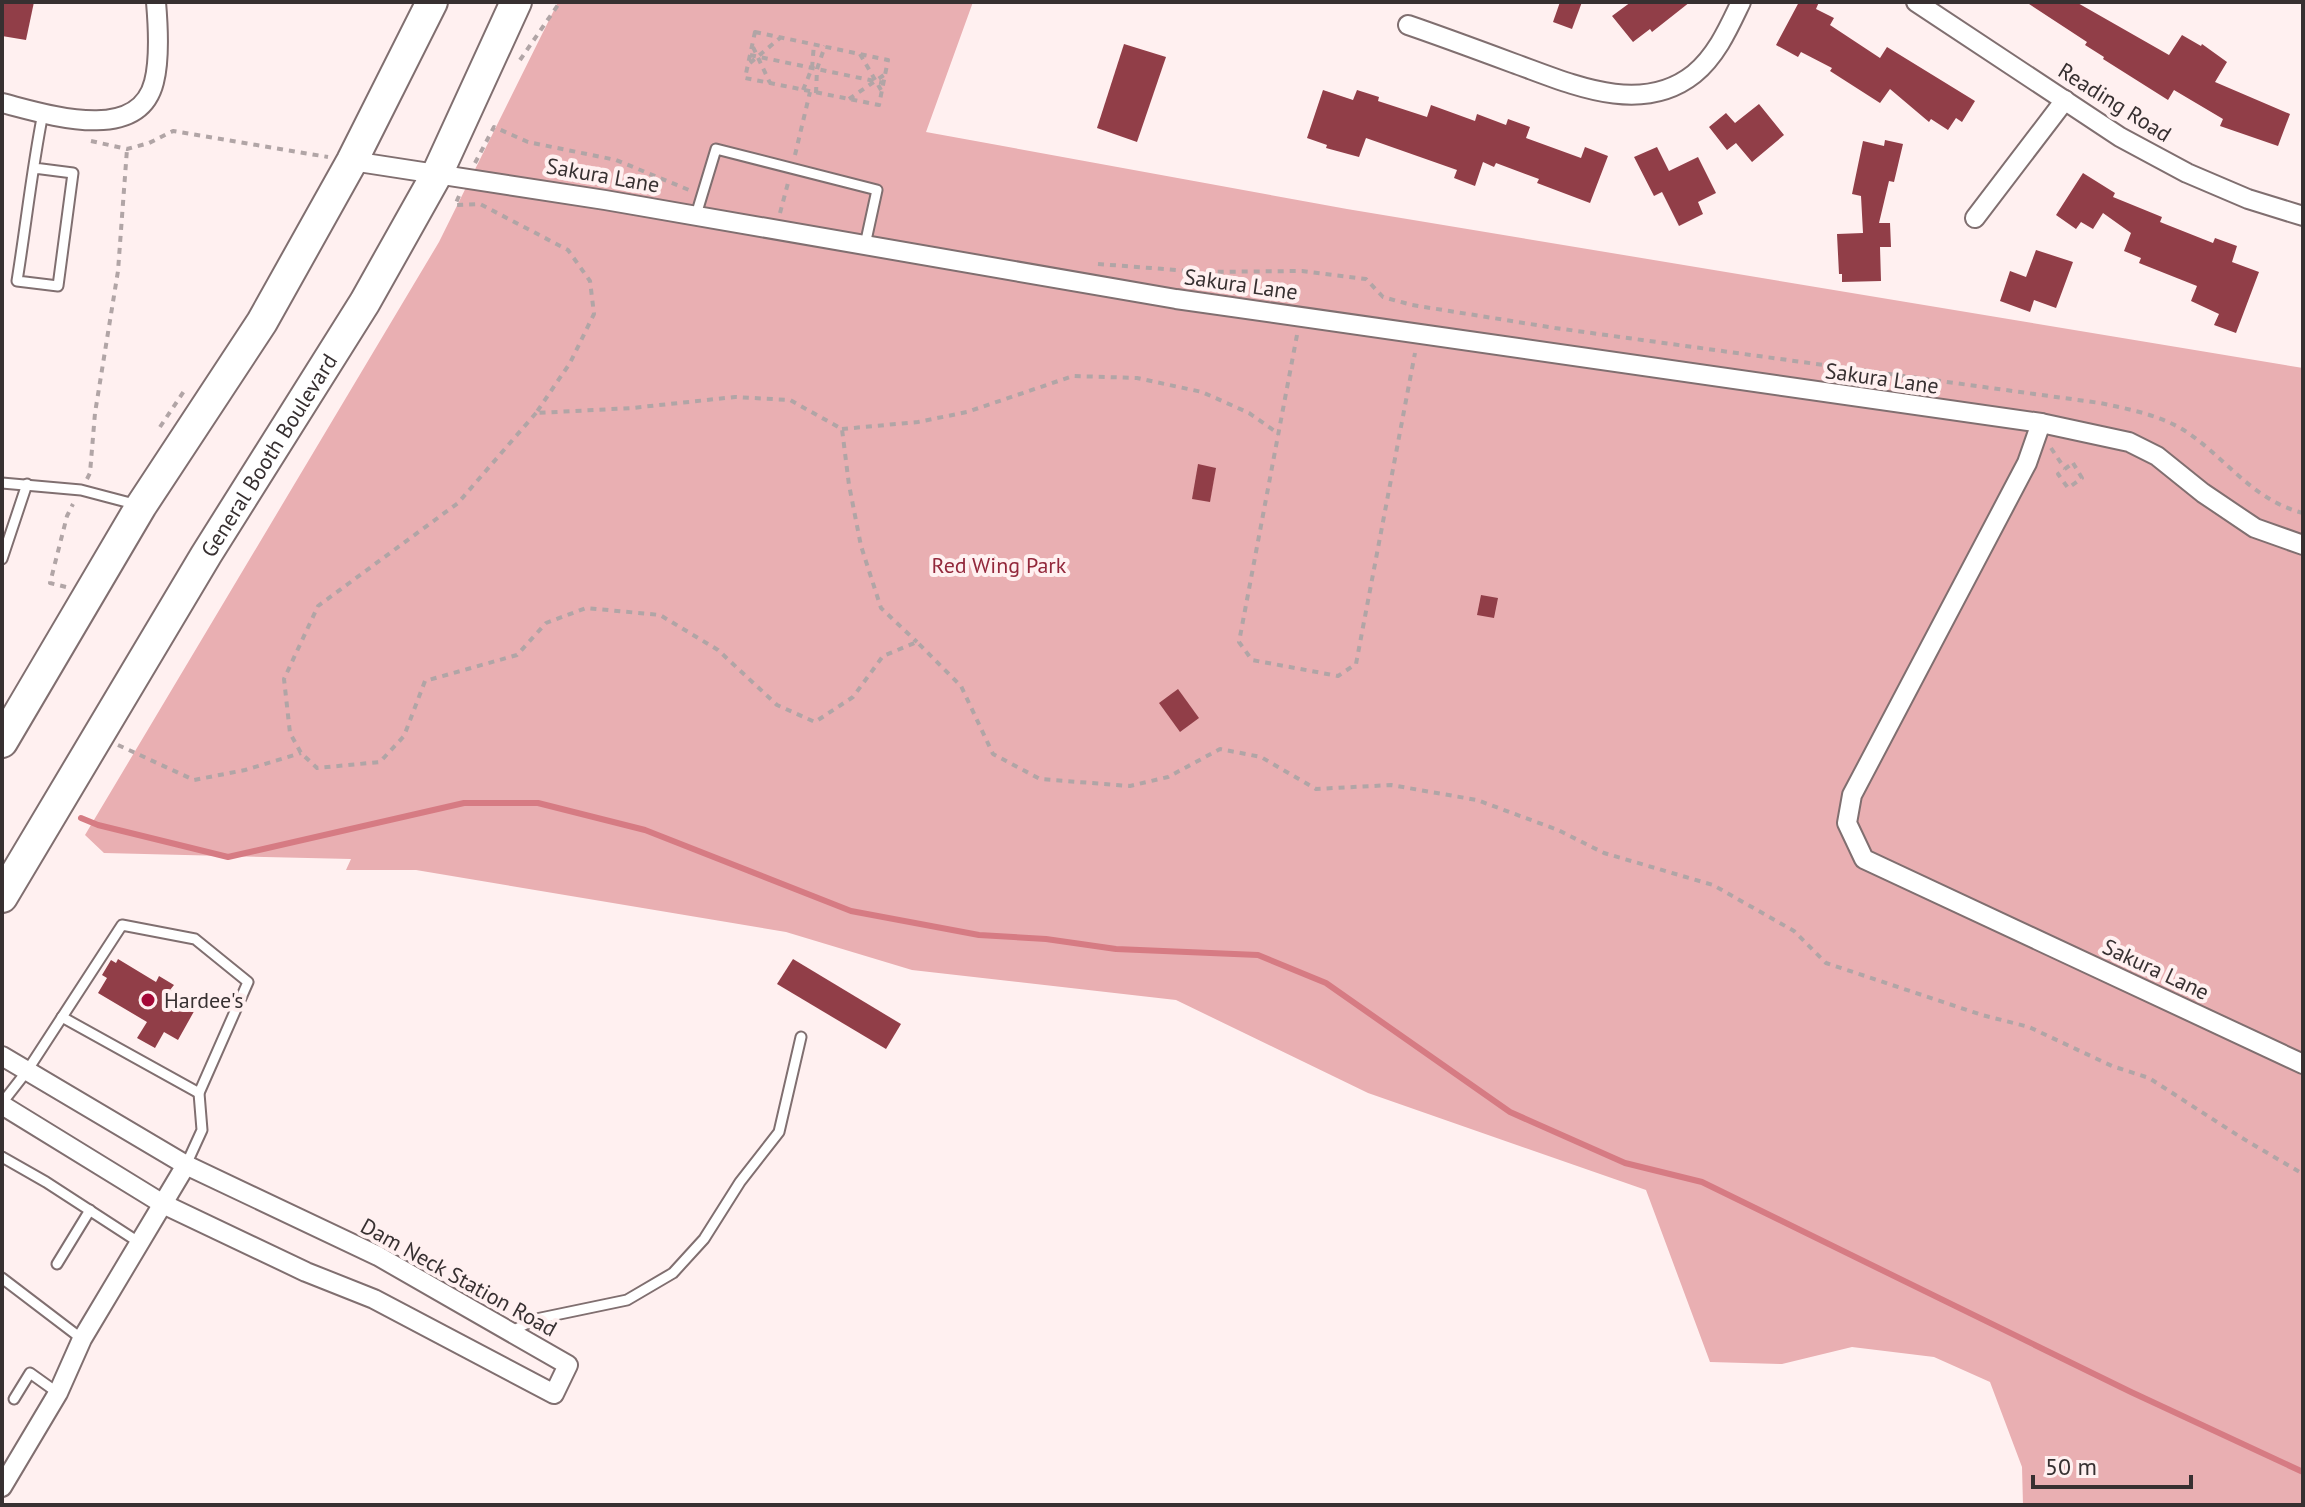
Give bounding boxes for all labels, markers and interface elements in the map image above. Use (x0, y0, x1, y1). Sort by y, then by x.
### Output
street label: Reading Road (2053, 56, 2177, 148)
street label: Sakura Lane (544, 151, 662, 199)
street label: Sakura Lane (1182, 262, 1300, 306)
street label: General Booth Boulevard (194, 348, 343, 562)
street label: Sakura Lane (1823, 356, 1941, 400)
park label: Red Wing Park (932, 551, 1067, 579)
street label: Sakura Lane (2098, 932, 2214, 1006)
place label: Hardee's (164, 986, 244, 1014)
marker: Hardee's (139, 991, 157, 1009)
street label: Dam Neck Station Road (356, 1211, 562, 1343)
scale bar (2033, 1439, 2191, 1489)
text: 50 m (2045, 1451, 2097, 1482)

